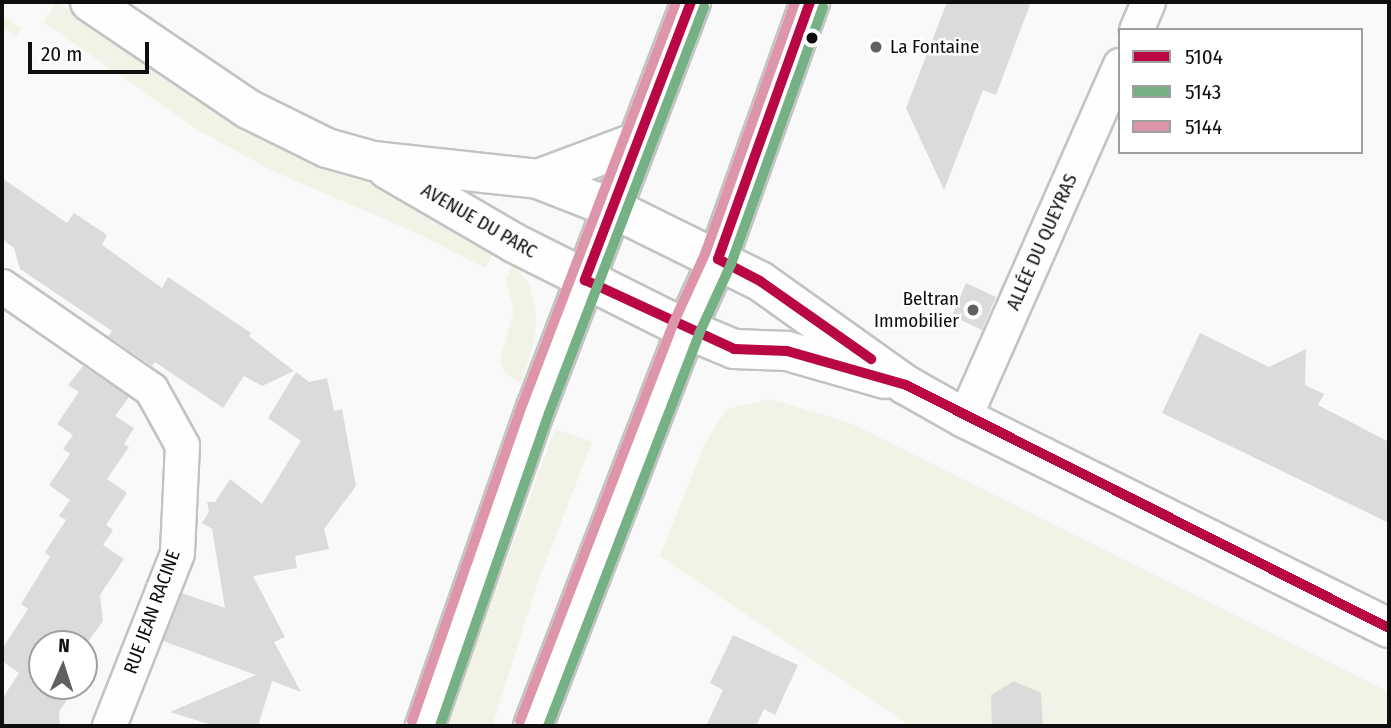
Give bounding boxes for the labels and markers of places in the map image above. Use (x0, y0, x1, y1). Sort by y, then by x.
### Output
unlabelled marker (805, 31, 819, 45)
place label: La Fontaine (890, 36, 979, 58)
marker: La Fontaine (868, 39, 884, 55)
place label: Beltran Immobilier (874, 288, 959, 332)
marker: Beltran Immobilier (965, 302, 981, 318)

